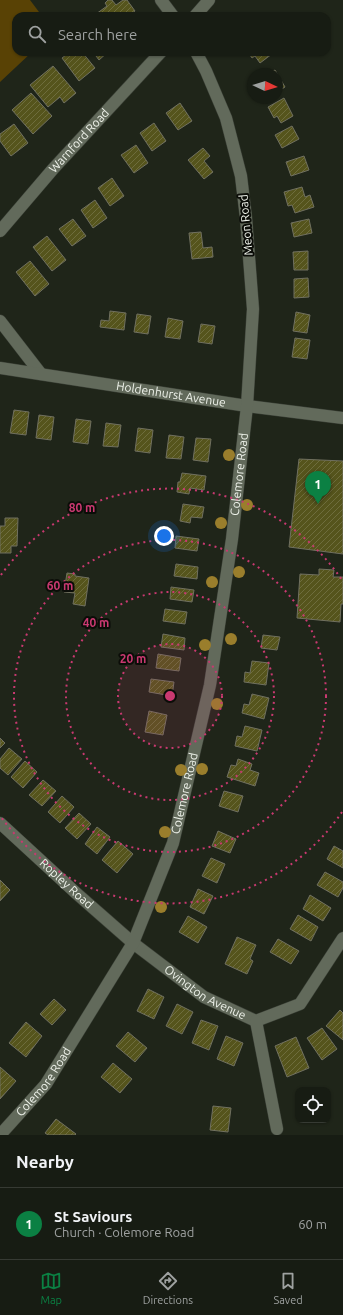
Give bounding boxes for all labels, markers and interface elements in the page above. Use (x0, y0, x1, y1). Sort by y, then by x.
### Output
search box (12, 12, 331, 56)
icon: search (26, 23, 48, 45)
text: Search here (58, 26, 137, 43)
north arrow (247, 68, 283, 104)
street label: Warnford Road (46, 106, 111, 175)
street label: Meon Road (236, 194, 255, 256)
street label: Holdenhurst Avenue (115, 379, 227, 409)
street label: Colemore Road (228, 432, 250, 516)
pin: 1 (305, 471, 331, 504)
text: 80 m (69, 501, 95, 514)
your location (154, 526, 174, 546)
text: 60 m (47, 579, 73, 592)
text: 40 m (83, 616, 109, 629)
text: 20 m (120, 652, 146, 665)
centre of rings (163, 689, 177, 703)
street label: Colemore Road (168, 751, 200, 835)
street label: Ropley Road (37, 856, 96, 911)
street label: Ovington Avenue (162, 962, 248, 1022)
street label: Colemore Road (13, 1045, 73, 1119)
map controls (295, 1087, 331, 1123)
button: locate (295, 1087, 331, 1123)
text: Nearby (16, 1152, 74, 1171)
text: St Saviours (54, 1208, 132, 1225)
text: 1 (25, 1217, 33, 1231)
text: 60 m (298, 1217, 327, 1231)
text: Church · Colemore Road (54, 1225, 194, 1239)
tab: Map (40, 1270, 62, 1306)
tab: Directions (143, 1270, 193, 1306)
tab: Saved (273, 1270, 303, 1306)

